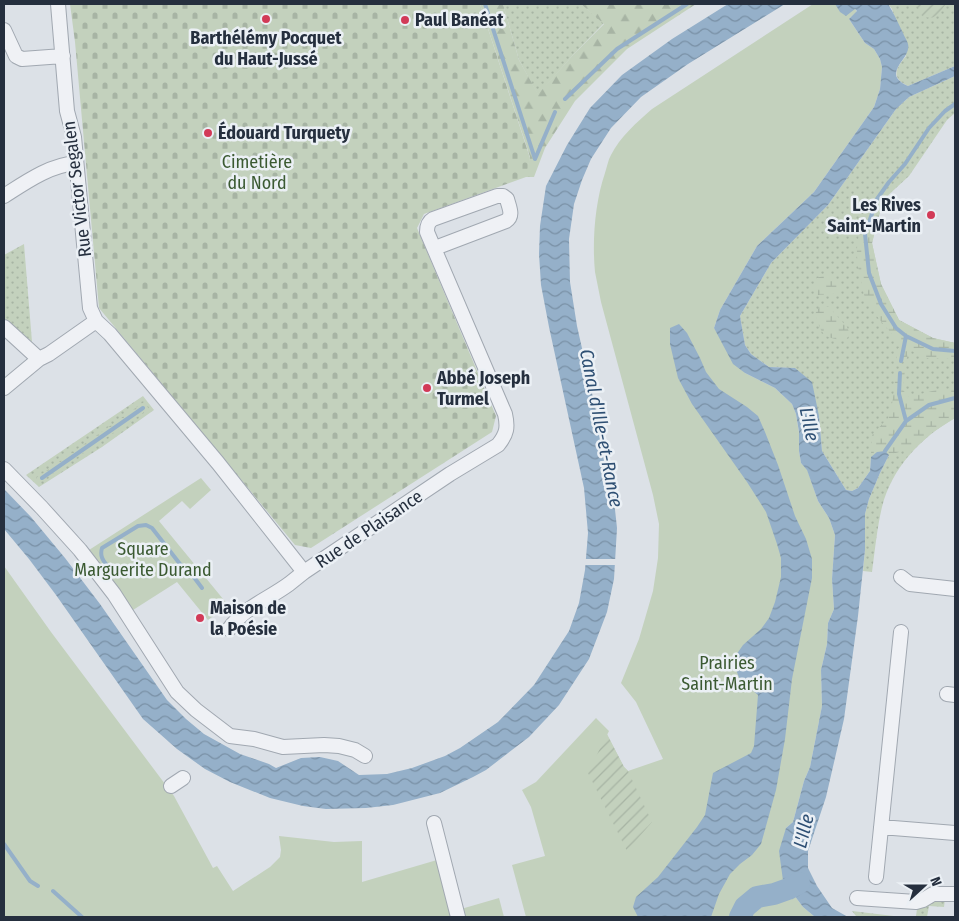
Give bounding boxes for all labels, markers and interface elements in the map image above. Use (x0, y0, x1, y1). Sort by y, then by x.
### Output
place label: Paul Banéat (415, 9, 504, 31)
marker: Barthélémy Pocquet du Haut-Jussé (260, 13, 272, 25)
marker: Paul Banéat (399, 14, 411, 26)
place label: Barthélémy Pocquet du Haut-Jussé (190, 27, 342, 70)
street label: Rue Victor Segalen (58, 120, 96, 258)
place label: Édouard Turquety (218, 121, 351, 144)
marker: Édouard Turquety (202, 127, 214, 139)
park label: Cimetière du Nord (222, 151, 292, 194)
place label: Les Rives Saint-Martin (827, 194, 921, 237)
marker: Les Rives Saint-Martin (925, 209, 937, 221)
water label: Canal d'Ille-et-Rance (575, 347, 628, 509)
place label: Abbé Joseph Turmel (436, 367, 530, 410)
marker: Abbé Joseph Turmel (421, 382, 433, 394)
water label: L'Ille (795, 405, 824, 443)
street label: Rue de Plaisance (311, 485, 427, 573)
park label: Square Marguerite Durand (74, 538, 212, 581)
place label: Maison de la Poésie (210, 597, 286, 640)
marker: Maison de la Poésie (194, 612, 206, 624)
park label: Prairies Saint-Martin (681, 652, 773, 695)
water label: L'Ille (788, 812, 819, 850)
north arrow (899, 861, 949, 911)
text: N (926, 875, 945, 888)

